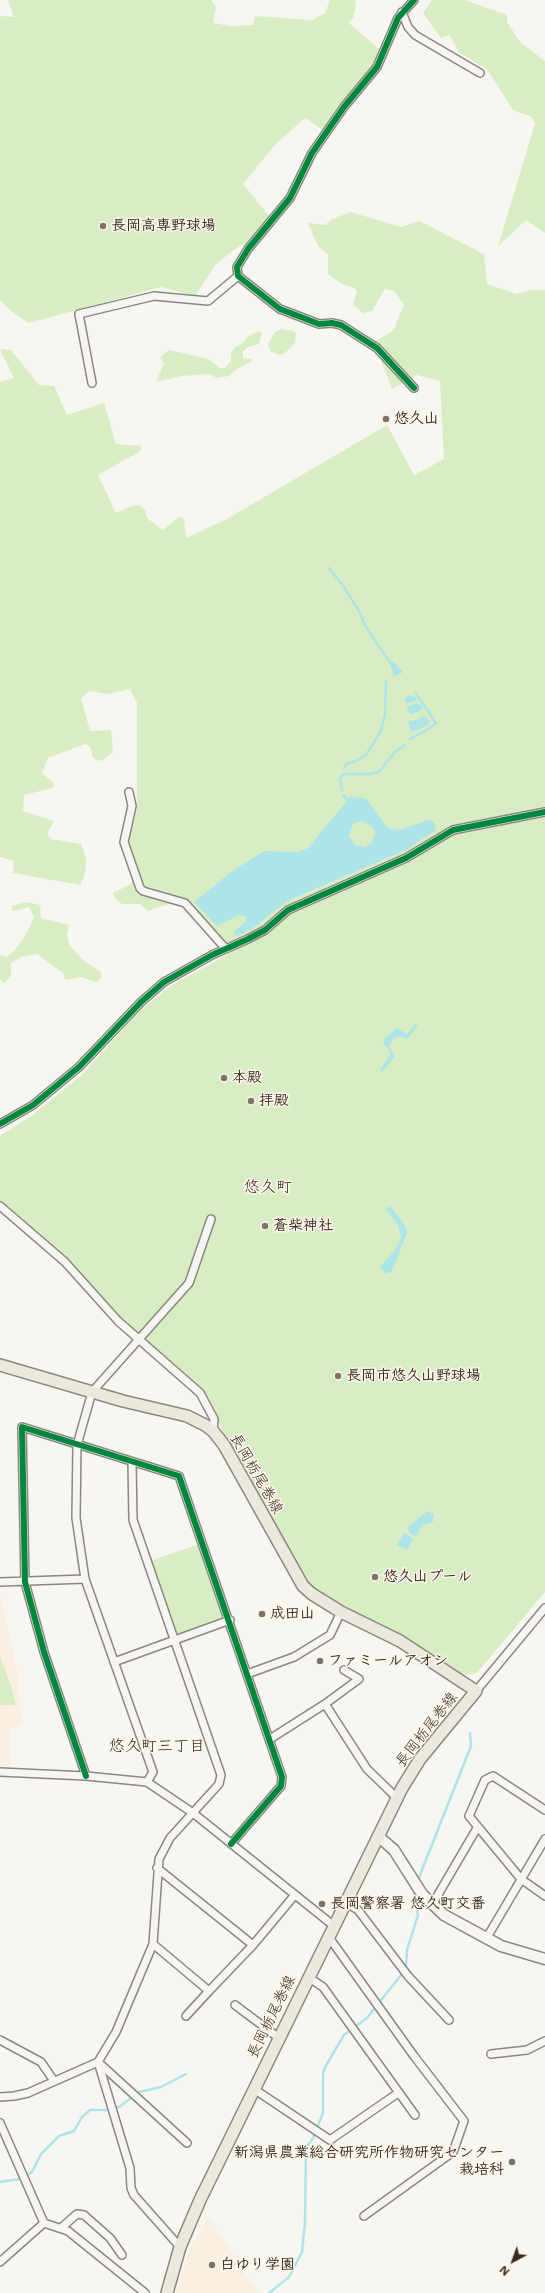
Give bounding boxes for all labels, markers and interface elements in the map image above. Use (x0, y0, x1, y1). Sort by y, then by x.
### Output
place label: 長岡高専野球場 (111, 217, 216, 235)
marker: 長岡高専野球場 (98, 221, 108, 231)
place label: 悠久山 (394, 410, 439, 428)
marker: 悠久山 (381, 414, 391, 424)
place label: 本殿 (232, 1069, 262, 1087)
marker: 本殿 (219, 1073, 229, 1083)
place label: 拝殿 (259, 1092, 289, 1110)
marker: 拝殿 (246, 1096, 256, 1106)
district label: 悠久町 (244, 1178, 292, 1198)
place label: 蒼柴神社 (273, 1217, 333, 1235)
marker: 蒼柴神社 (260, 1221, 270, 1231)
place label: 長岡市悠久山野球場 (346, 1367, 481, 1385)
marker: 長岡市悠久山野球場 (333, 1371, 343, 1381)
street label: 長岡栃尾巻線 (226, 1431, 286, 1517)
place label: 悠久山プール (383, 1568, 472, 1586)
marker: 悠久山プール (370, 1572, 380, 1582)
place label: 成田山 (270, 1605, 315, 1623)
marker: 成田山 (257, 1609, 267, 1619)
place label: ファミールアオシ (328, 1652, 448, 1670)
marker: ファミールアオシ (315, 1656, 325, 1666)
street label: 長岡栃尾巻線 (392, 1689, 462, 1771)
district label: 悠久町三丁目 (109, 1737, 205, 1757)
place label: 長岡警察署 悠久町交番 (330, 1895, 485, 1913)
marker: 長岡警察署 悠久町交番 (317, 1899, 327, 1909)
street label: 長岡栃尾巻線 (244, 1973, 300, 2061)
place label: 新潟県農業総合研究所作物研究センター 栽培科 (234, 2144, 504, 2179)
marker: 新潟県農業総合研究所作物研究センター 栽培科 (507, 2157, 517, 2167)
north arrow (493, 2241, 533, 2281)
place label: 白ゆり学園 (220, 2256, 295, 2274)
marker: 白ゆり学園 (207, 2260, 217, 2270)
text: N (497, 2262, 513, 2279)

